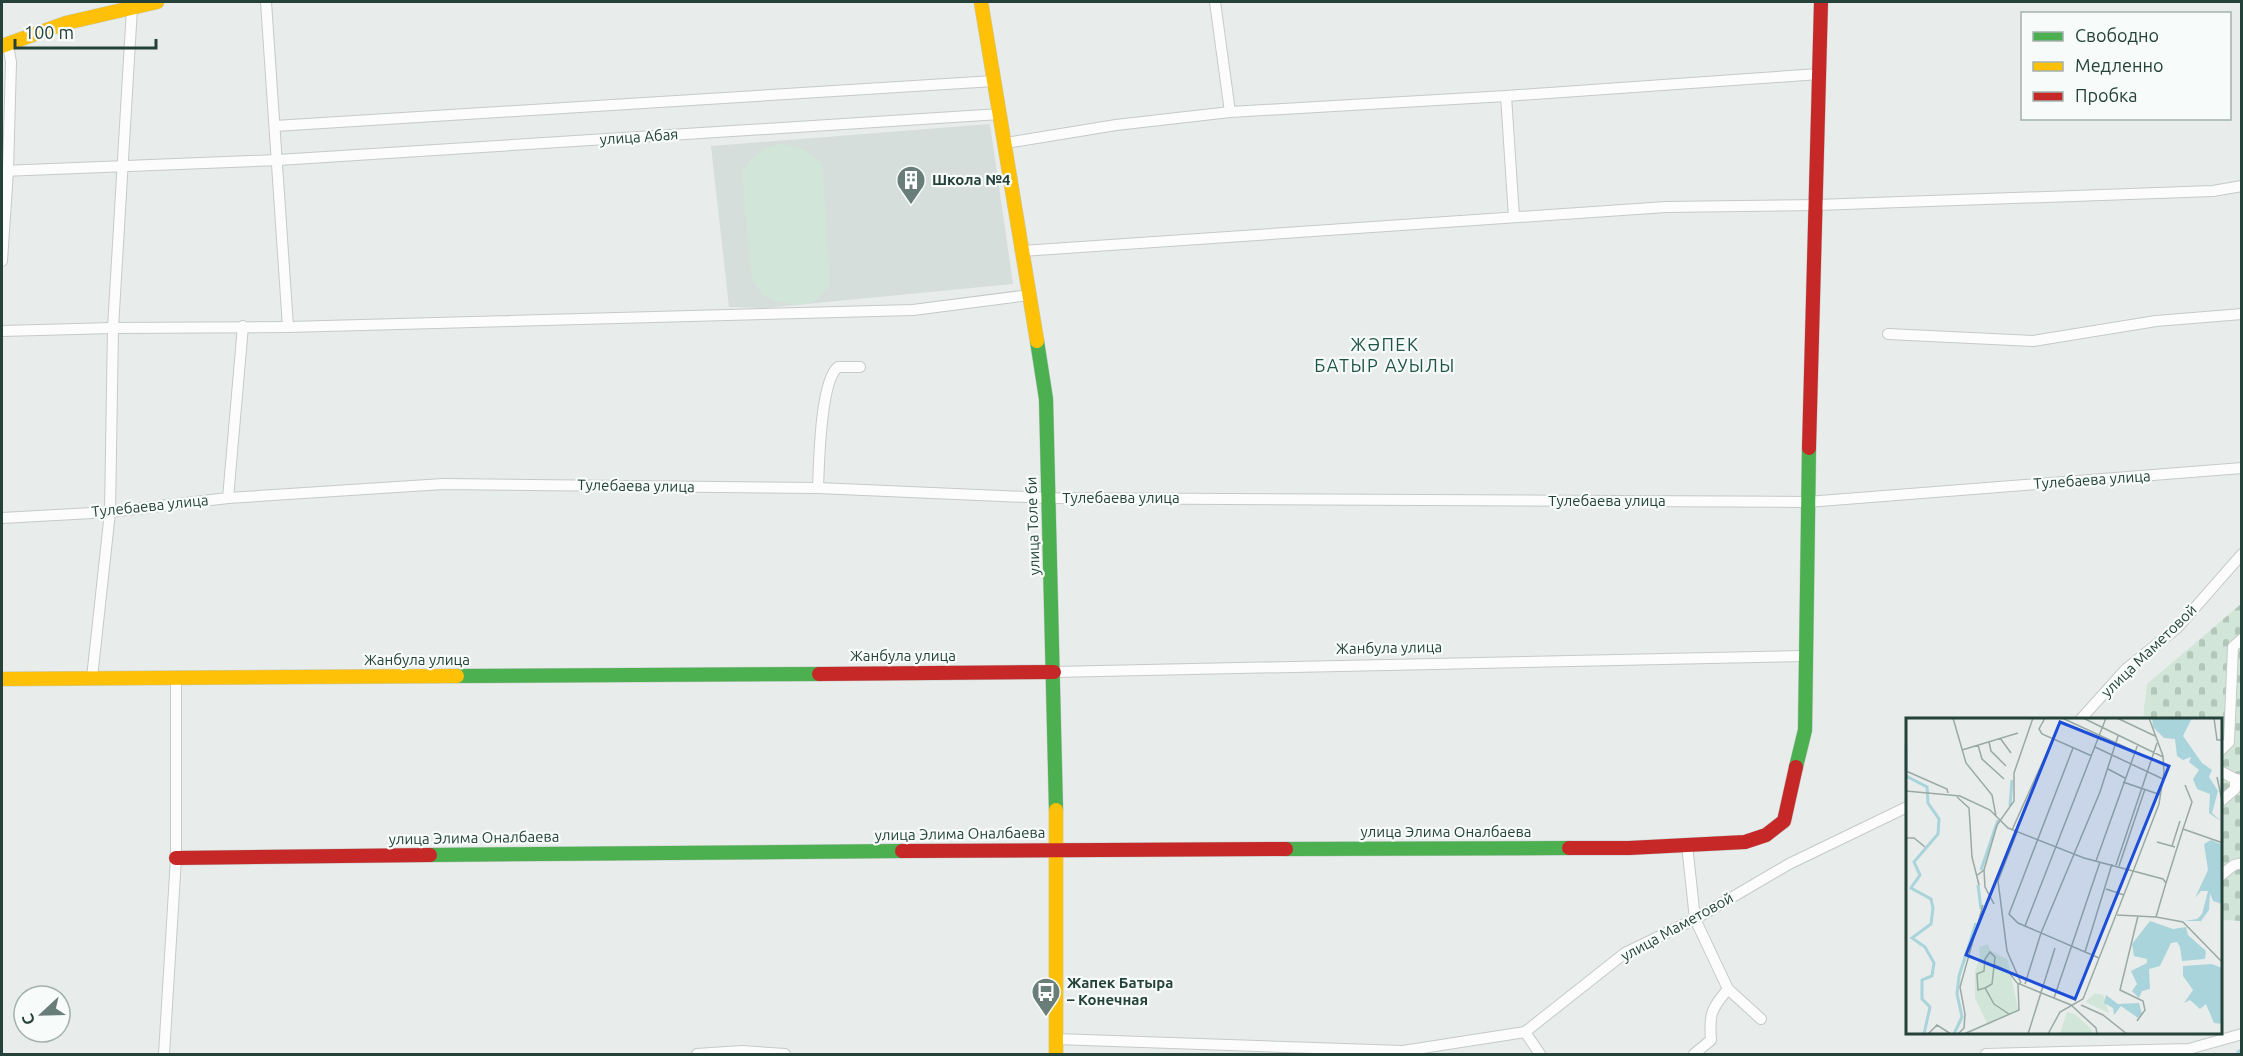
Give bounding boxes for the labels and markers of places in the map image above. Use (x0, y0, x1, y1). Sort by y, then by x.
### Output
building icon: Школа №4 (895, 164, 927, 206)
place label: Школа №4 (932, 171, 1010, 188)
place label: Жапек Батыра – Конечная (1067, 974, 1173, 1008)
bus stop icon: Жапек Батыра – Конечная (1030, 976, 1062, 1018)

